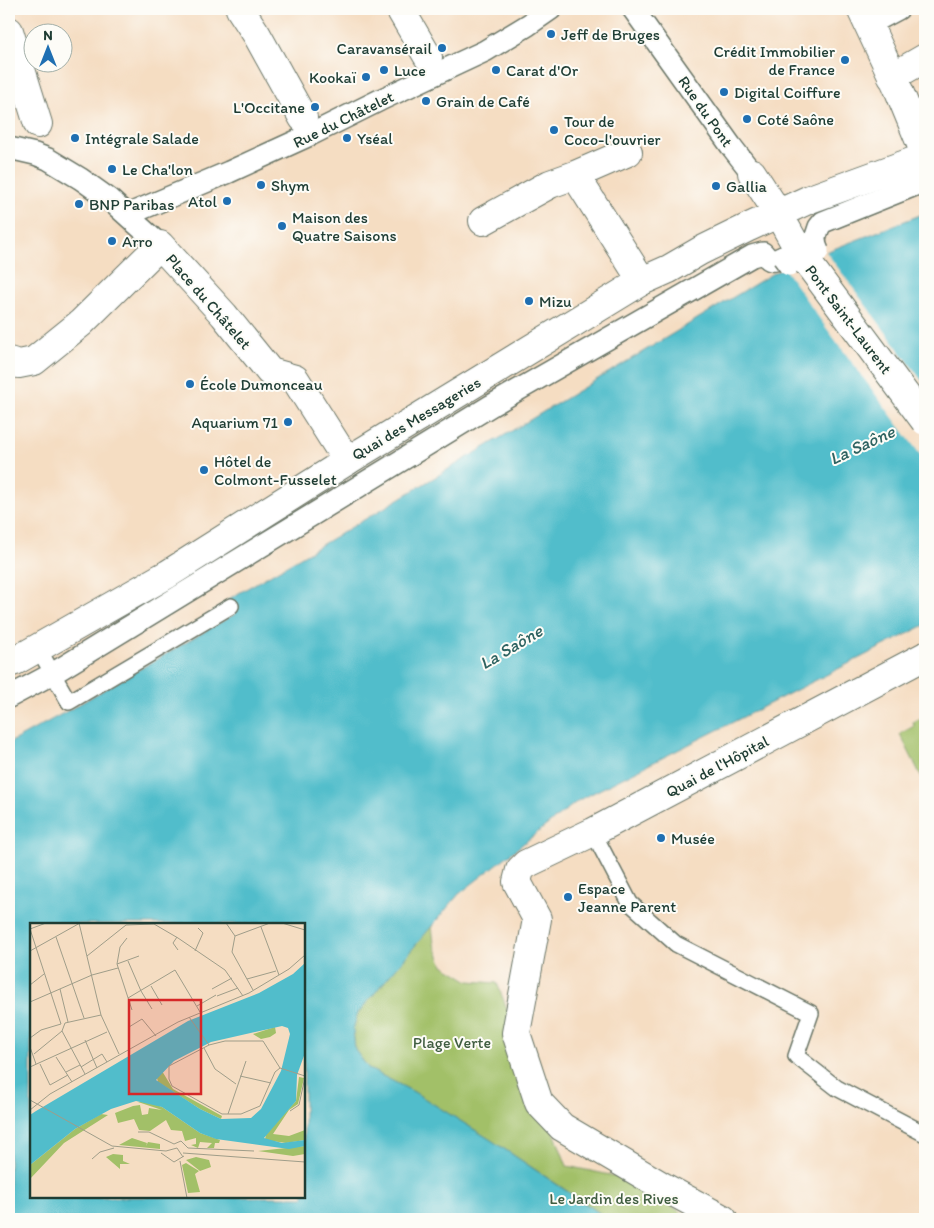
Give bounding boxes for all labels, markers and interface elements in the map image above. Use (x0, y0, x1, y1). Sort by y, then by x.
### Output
north arrow (22, 22, 72, 72)
place label: Jeff de Bruges (561, 25, 660, 44)
text: N (43, 27, 53, 44)
marker: Jeff de Bruges (545, 28, 557, 40)
place label: Caravansérail (337, 39, 432, 58)
marker: Caravansérail (436, 42, 448, 54)
place label: Crédit Immobilier de France (713, 42, 835, 79)
marker: Crédit Immobilier de France (839, 54, 851, 66)
place label: Luce (394, 61, 426, 80)
place label: Carat d'Or (506, 61, 579, 80)
marker: Luce (378, 64, 390, 76)
marker: Carat d'Or (490, 64, 502, 76)
place label: Kookaï (309, 68, 357, 87)
marker: Kookaï (360, 71, 372, 83)
street label: Rue du Pont (674, 72, 737, 151)
place label: Digital Coiffure (734, 83, 841, 102)
marker: Digital Coiffure (718, 86, 730, 98)
street label: Rue du Châtelet (290, 87, 397, 152)
place label: Grain de Café (436, 92, 530, 111)
marker: Grain de Café (420, 95, 432, 107)
place label: L'Occitane (233, 98, 305, 117)
marker: L'Occitane (309, 101, 321, 113)
place label: Coté Saône (757, 110, 834, 129)
place label: Tour de Coco-l'ouvrier (564, 112, 661, 149)
marker: Coté Saône (741, 113, 753, 125)
marker: Tour de Coco-l'ouvrier (548, 124, 560, 136)
place label: Intégrale Salade (85, 129, 199, 148)
place label: Yséal (357, 129, 393, 148)
marker: Intégrale Salade (69, 132, 81, 144)
marker: Yséal (341, 132, 353, 144)
place label: Le Cha'lon (122, 160, 193, 179)
marker: Le Cha'lon (106, 163, 118, 175)
place label: Shym (271, 176, 310, 195)
place label: Gallia (726, 177, 768, 196)
marker: Shym (255, 179, 267, 191)
marker: Gallia (710, 180, 722, 192)
place label: Atol (188, 192, 217, 211)
place label: BNP Paribas (89, 195, 174, 214)
marker: Atol (221, 195, 233, 207)
marker: BNP Paribas (73, 198, 85, 210)
place label: Maison des Quatre Saisons (292, 208, 397, 245)
marker: Maison des Quatre Saisons (276, 220, 288, 232)
place label: Arro (122, 232, 153, 251)
marker: Arro (106, 235, 118, 247)
street label: Place du Châtelet (162, 250, 255, 353)
street label: Pont Saint-Laurent (801, 261, 896, 378)
place label: Mizu (539, 292, 572, 311)
marker: Mizu (523, 295, 535, 307)
street label: Quai des Messageries (348, 372, 484, 464)
place label: École Dumonceau (200, 375, 323, 394)
marker: École Dumonceau (184, 378, 196, 390)
place label: Aquarium 71 (191, 413, 279, 432)
marker: Aquarium 71 (282, 416, 294, 428)
water label: La Saône (826, 420, 899, 470)
place label: Hôtel de Colmont-Fusselet (214, 452, 337, 489)
marker: Hôtel de Colmont-Fusselet (198, 464, 210, 476)
water label: La Saône (476, 619, 548, 674)
street label: Quai de l'Hôpital (663, 731, 772, 802)
place label: Musée (671, 829, 715, 848)
marker: Musée (655, 832, 667, 844)
place label: Espace Jeanne Parent (578, 879, 676, 916)
marker: Espace Jeanne Parent (562, 891, 574, 903)
inset map (30, 923, 305, 1198)
park label: Plage Verte (413, 1033, 491, 1052)
park label: Le Jardin des Rives (549, 1189, 679, 1208)

